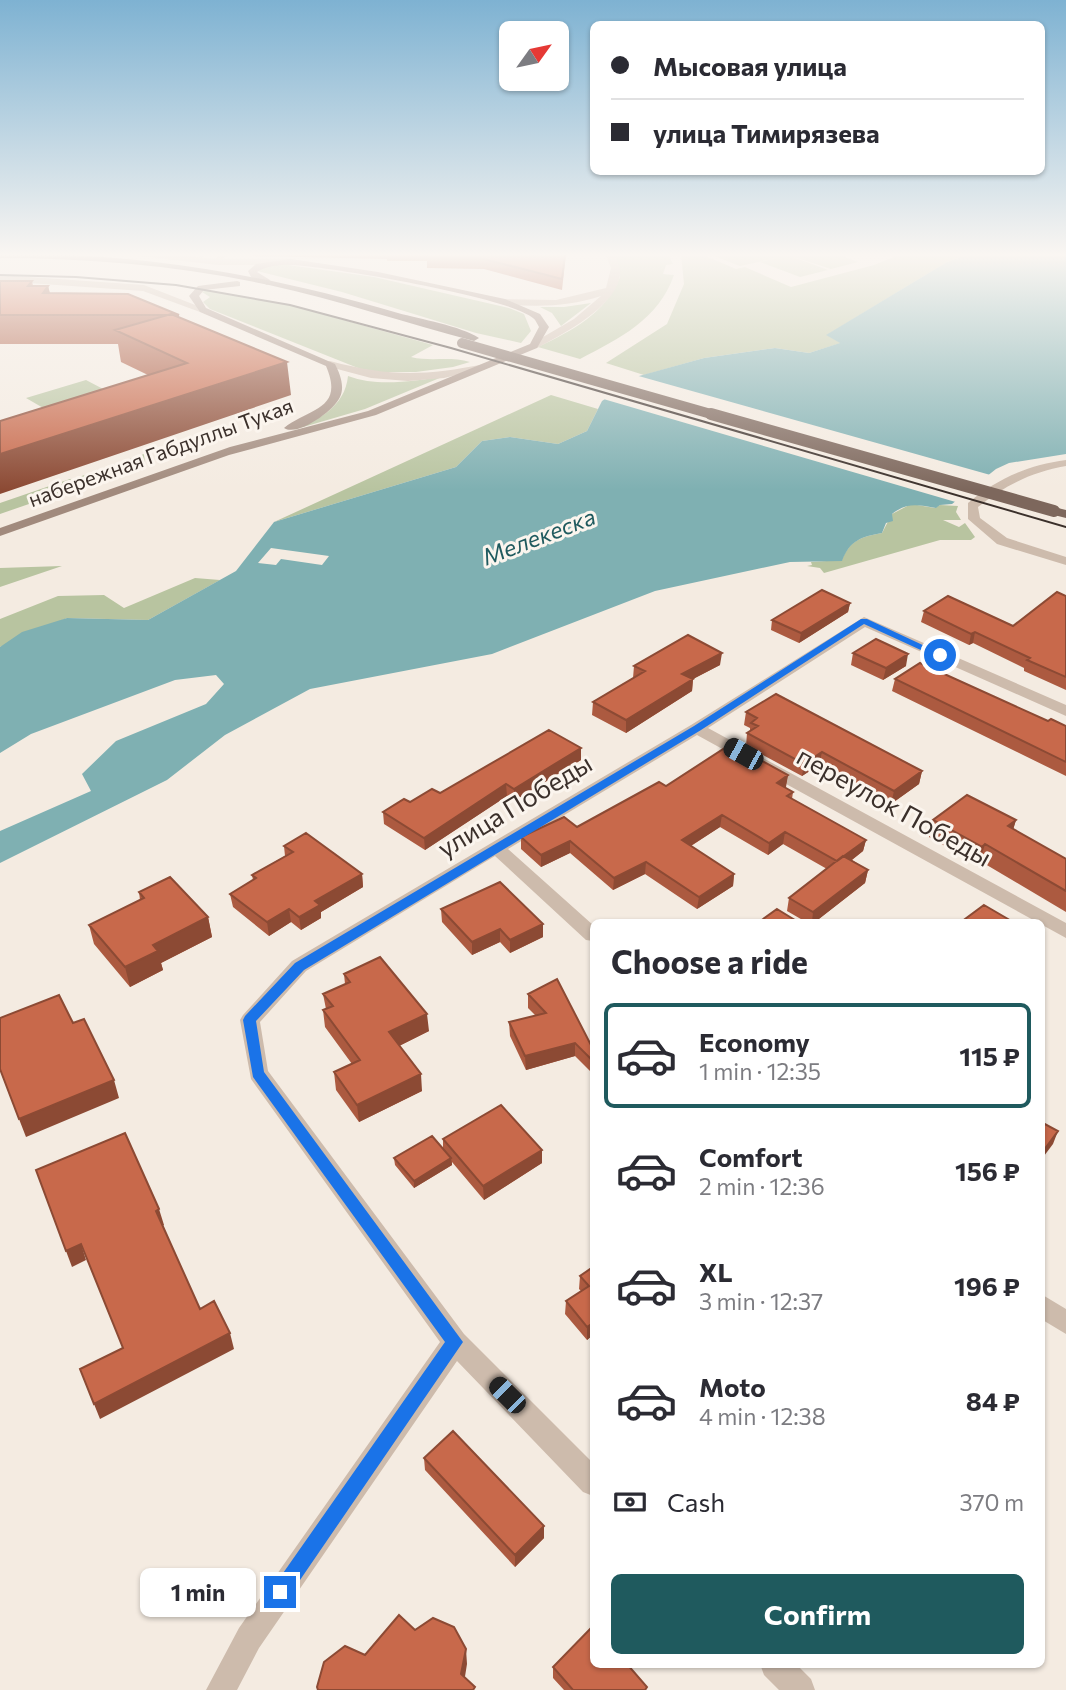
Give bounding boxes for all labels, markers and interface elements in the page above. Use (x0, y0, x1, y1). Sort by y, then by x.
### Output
north arrow (499, 21, 569, 91)
map controls (499, 21, 569, 91)
text: Мысовая улица (653, 50, 847, 81)
text: улица Тимирязева (653, 117, 880, 148)
street label: набережная Габдуллы Тукая (25, 392, 296, 511)
water label: Мелекеска (478, 502, 599, 570)
route start (924, 639, 956, 671)
car (720, 735, 767, 773)
street label: переулок Победы (792, 739, 997, 872)
street label: улица Победы (431, 746, 597, 863)
text: Choose a ride (611, 941, 808, 981)
icon: car (615, 1024, 678, 1087)
text: Economy (699, 1026, 810, 1057)
text: 115 ₽ (959, 1040, 1020, 1071)
text: 1 min · 12:35 (699, 1057, 821, 1085)
icon: car (615, 1139, 678, 1202)
text: Comfort (699, 1141, 802, 1172)
text: 156 ₽ (955, 1155, 1020, 1186)
text: 2 min · 12:36 (699, 1172, 825, 1200)
icon: car (615, 1254, 678, 1317)
text: XL (699, 1256, 733, 1287)
text: 196 ₽ (954, 1270, 1020, 1301)
text: 3 min · 12:37 (699, 1287, 823, 1315)
icon: car (615, 1369, 678, 1432)
text: Moto (699, 1371, 766, 1402)
car (485, 1373, 530, 1417)
text: 84 ₽ (966, 1385, 1020, 1416)
text: 4 min · 12:38 (699, 1402, 826, 1430)
icon: cash (611, 1483, 649, 1521)
text: Cash (667, 1486, 725, 1517)
text: 370 m (959, 1488, 1024, 1516)
callout: 1 min (140, 1568, 256, 1616)
button: Confirm (611, 1574, 1024, 1654)
route end (264, 1576, 296, 1608)
text: 1 min (171, 1578, 225, 1606)

